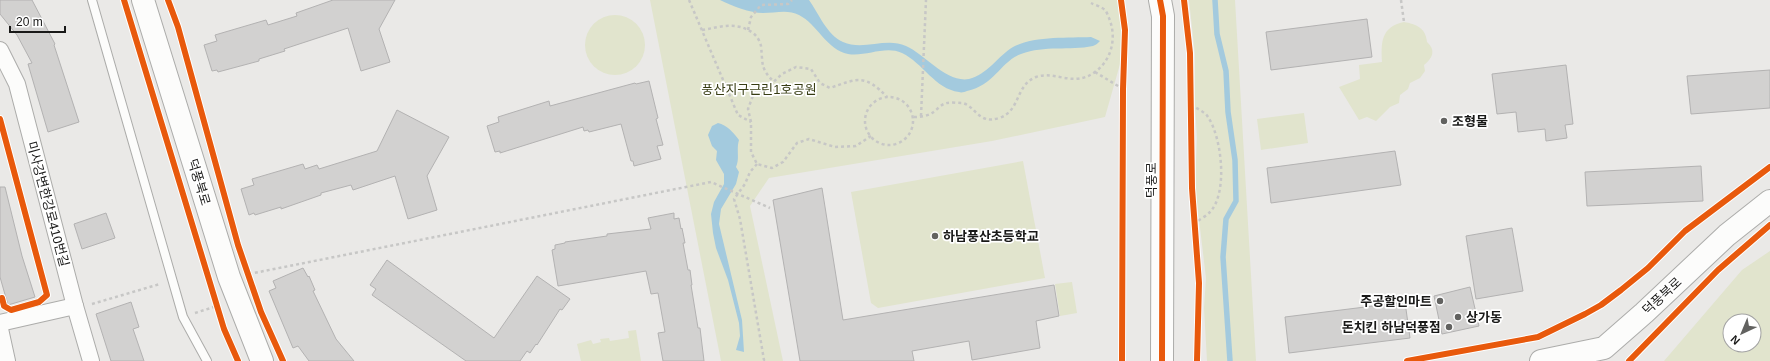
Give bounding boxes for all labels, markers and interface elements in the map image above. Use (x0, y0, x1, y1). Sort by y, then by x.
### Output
scale bar (10, 8, 65, 34)
text: 20 m (16, 15, 43, 29)
park label: 풍산지구근린1호공원 (702, 82, 816, 97)
place label: 조형물 (1452, 114, 1488, 129)
marker: 조형물 (1439, 116, 1449, 126)
street label: 미사강변한강로410번길 (24, 140, 72, 268)
street label: 덕풍북로 (185, 157, 213, 207)
street label: 덕풍로 (1144, 162, 1159, 198)
place label: 하남풍산초등학교 (943, 229, 1039, 244)
marker: 하남풍산초등학교 (930, 231, 940, 241)
street label: 덕풍북로 (1639, 274, 1685, 318)
place label: 주공할인마트 (1360, 294, 1432, 309)
marker: 주공할인마트 (1435, 296, 1445, 306)
place label: 상가동 (1466, 310, 1502, 325)
marker: 상가동 (1453, 312, 1463, 322)
north arrow (1722, 313, 1762, 353)
place label: 돈치킨 하남덕풍점 (1342, 320, 1441, 335)
marker: 돈치킨 하남덕풍점 (1444, 322, 1454, 332)
text: N (1728, 333, 1742, 347)

